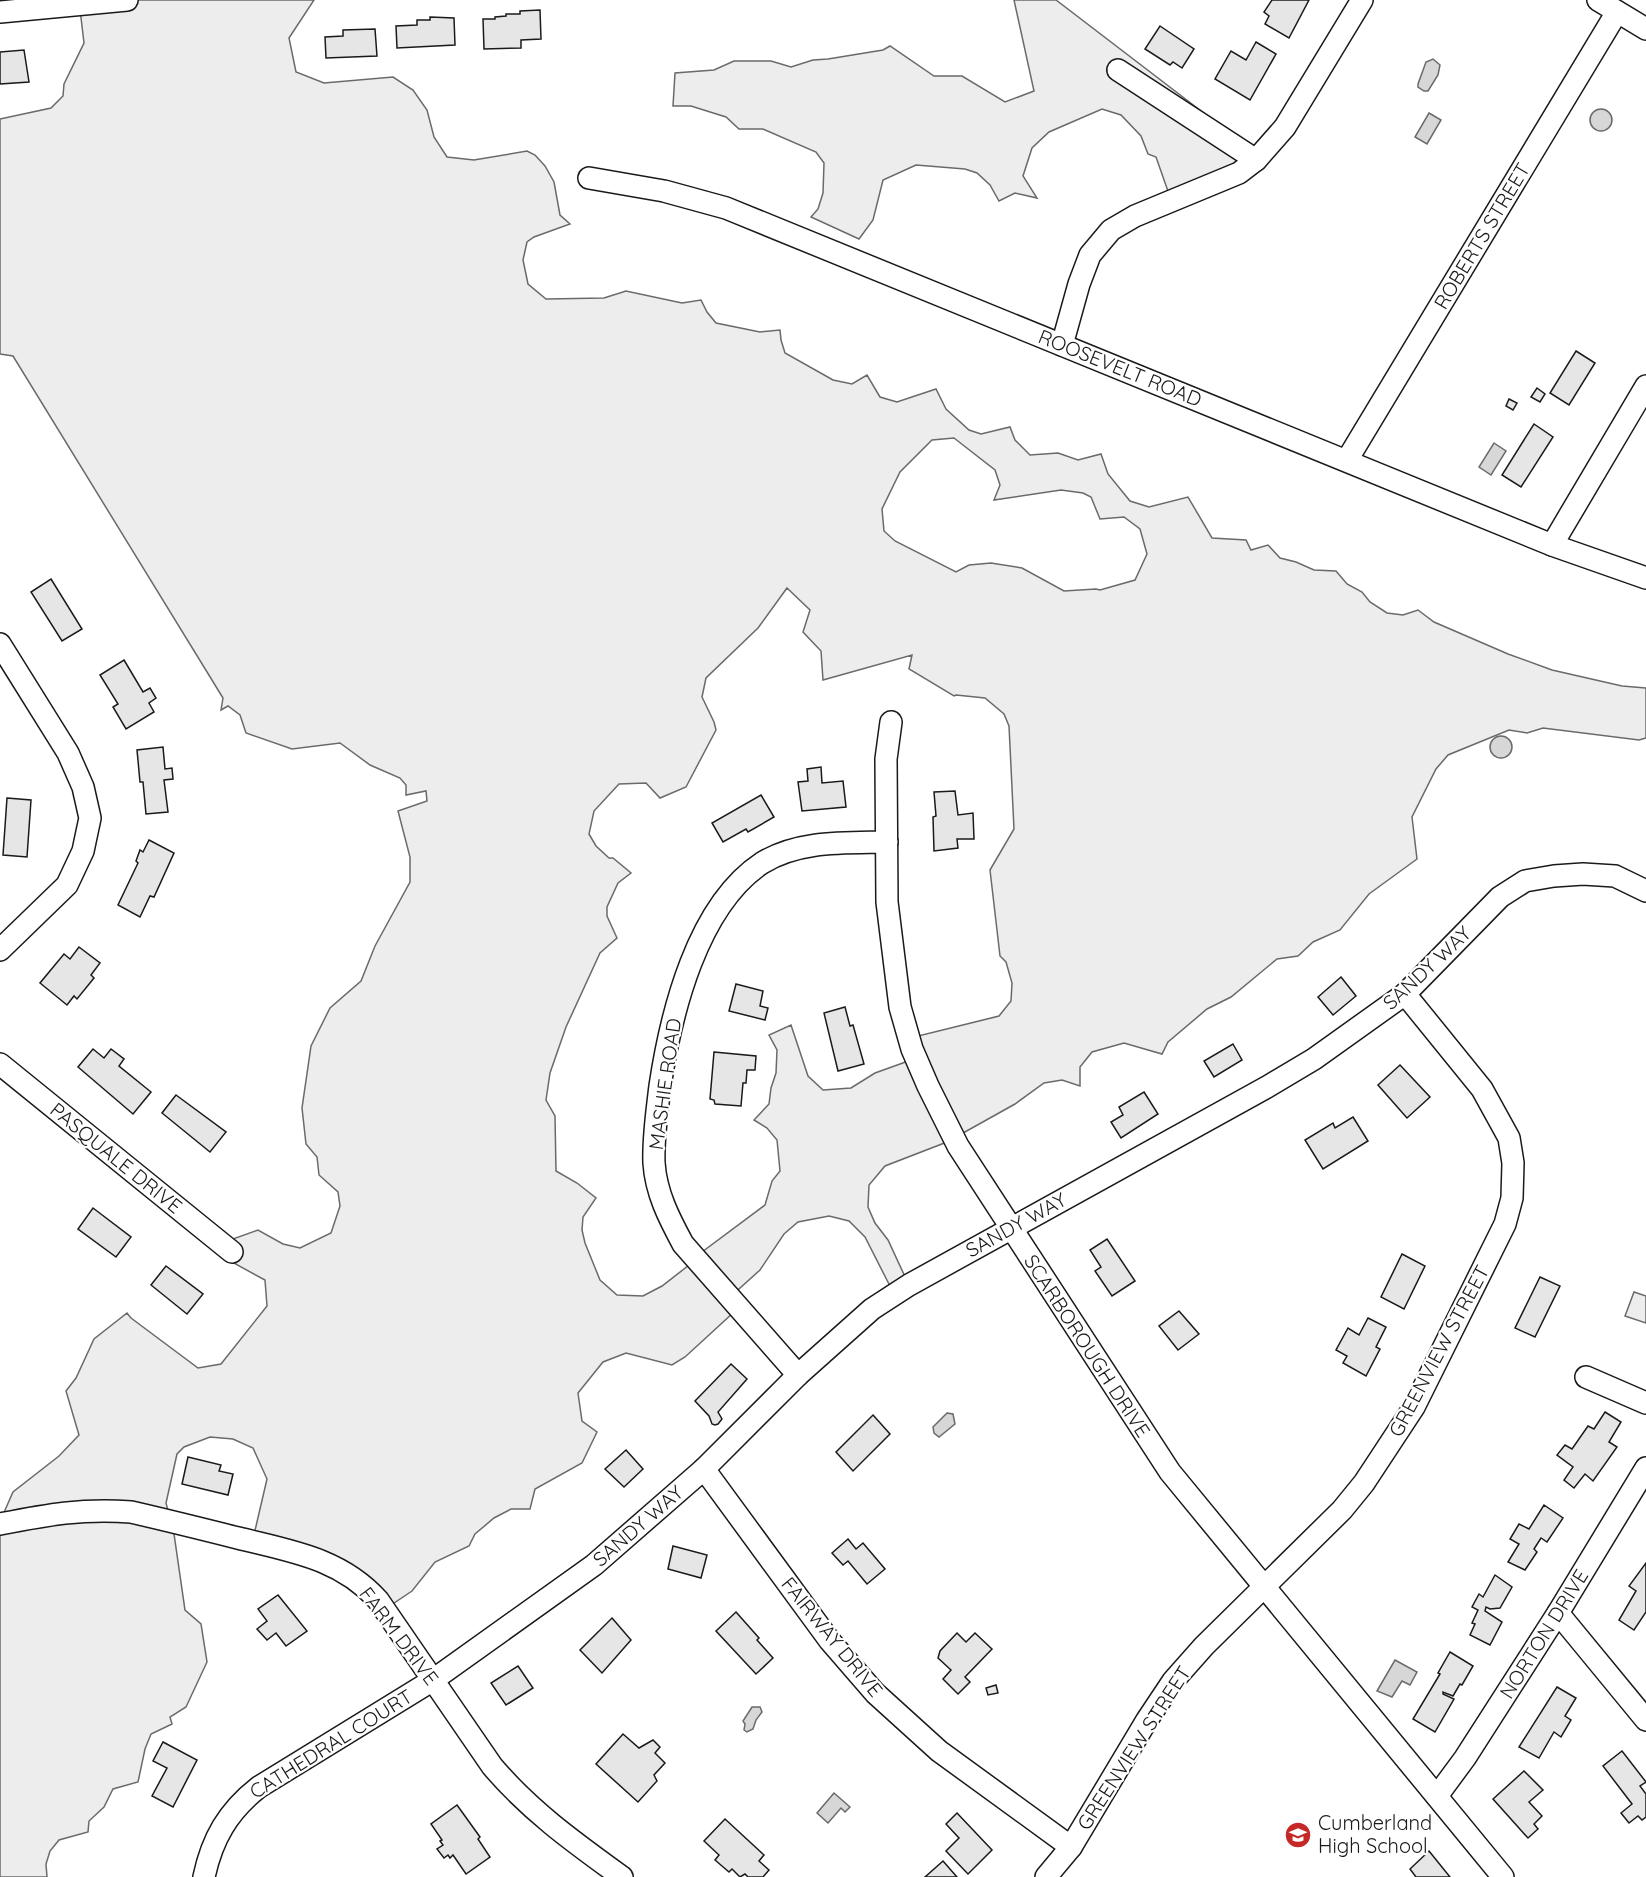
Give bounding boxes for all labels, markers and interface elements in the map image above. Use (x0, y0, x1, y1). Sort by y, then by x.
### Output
street label: ROBERTS STREET (1428, 158, 1535, 313)
street label: ROOSEVELT ROAD (1035, 323, 1205, 412)
street label: SANDY WAY (1377, 921, 1476, 1015)
street label: MASHIE ROAD (643, 1016, 686, 1151)
street label: PASQUALE DRIVE (45, 1097, 187, 1219)
street label: SANDY WAY (961, 1187, 1071, 1262)
street label: SCARBOROUGH DRIVE (1019, 1250, 1156, 1442)
street label: GREENVIEW STREET (1383, 1261, 1494, 1441)
street label: SANDY WAY (587, 1480, 688, 1572)
street label: NORTON DRIVE (1494, 1565, 1593, 1703)
street label: FAIRWAY DRIVE (776, 1572, 888, 1702)
street label: FARM DRIVE (354, 1582, 444, 1690)
street label: GREENVIEW STREET (1071, 1661, 1196, 1834)
street label: CATHEDRAL COURT (245, 1683, 417, 1804)
place label: Cumberland High School (1318, 1810, 1432, 1858)
school or university icon: Cumberland High School (1283, 1820, 1313, 1850)

